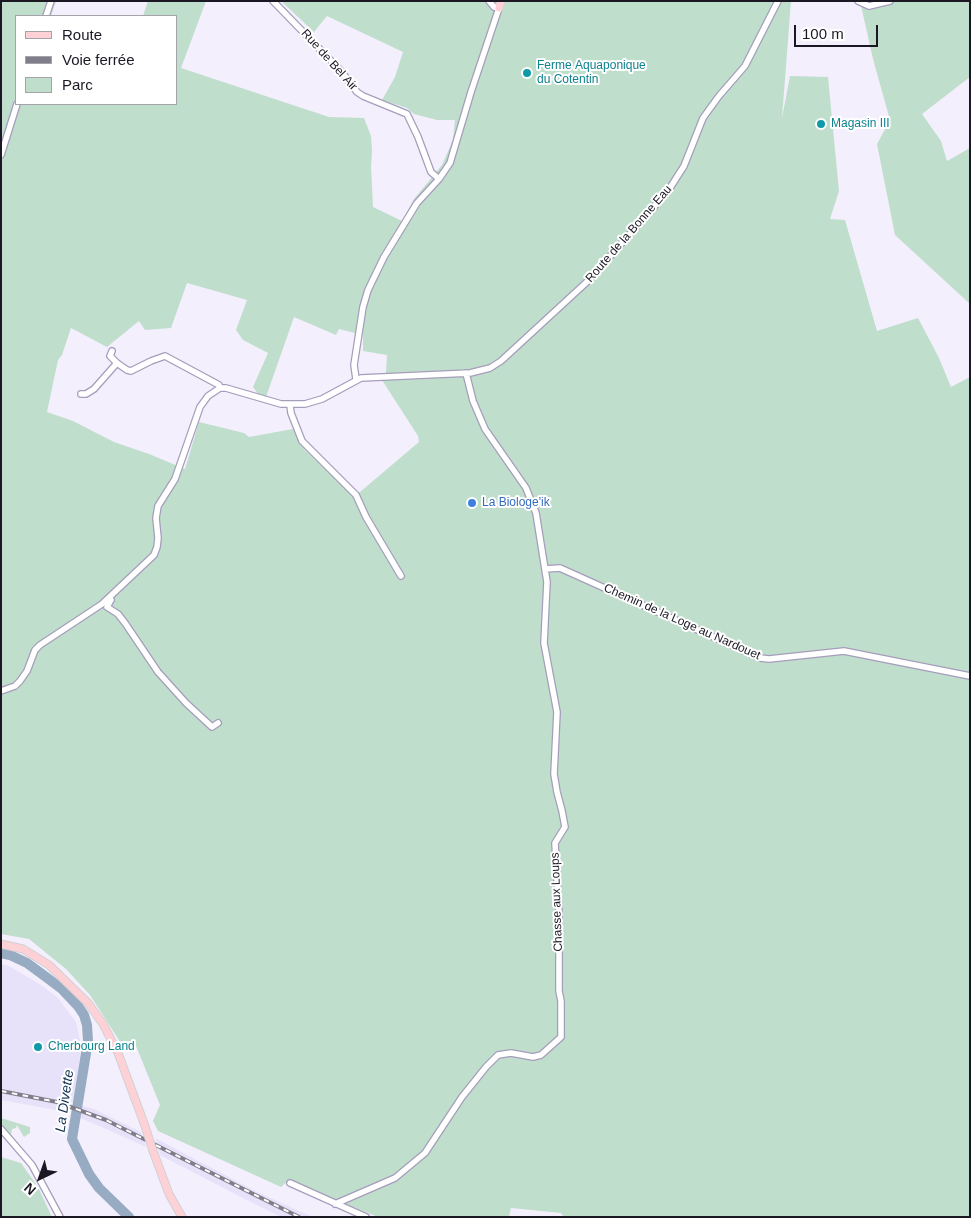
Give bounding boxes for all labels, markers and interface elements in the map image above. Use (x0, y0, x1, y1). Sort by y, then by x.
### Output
legend (15, 15, 178, 105)
scale bar (796, 15, 880, 47)
text: 100 m (802, 25, 844, 42)
text: Route (62, 26, 102, 43)
street label: Rue de Bel Air (298, 26, 360, 94)
text: Voie ferrée (62, 51, 135, 68)
place label: Ferme Aquaponique du Cotentin (537, 59, 646, 87)
marker: Ferme Aquaponique du Cotentin (521, 67, 533, 79)
text: Parc (62, 76, 93, 93)
place label: Magasin III (831, 117, 890, 131)
marker: Magasin III (815, 118, 827, 130)
street label: Route de la Bonne Eau (583, 182, 675, 286)
place label: La Biologe'ik (482, 496, 550, 510)
marker: La Biologe'ik (466, 497, 478, 509)
street label: Chemin de la Loge au Nardouet (601, 581, 763, 663)
street label: Chasse aux Loups (548, 852, 566, 952)
place label: Cherbourg Land (48, 1040, 135, 1054)
marker: Cherbourg Land (32, 1041, 44, 1053)
water label: La Divette (52, 1069, 78, 1133)
north arrow (15, 1153, 65, 1203)
text: N (21, 1180, 39, 1198)

